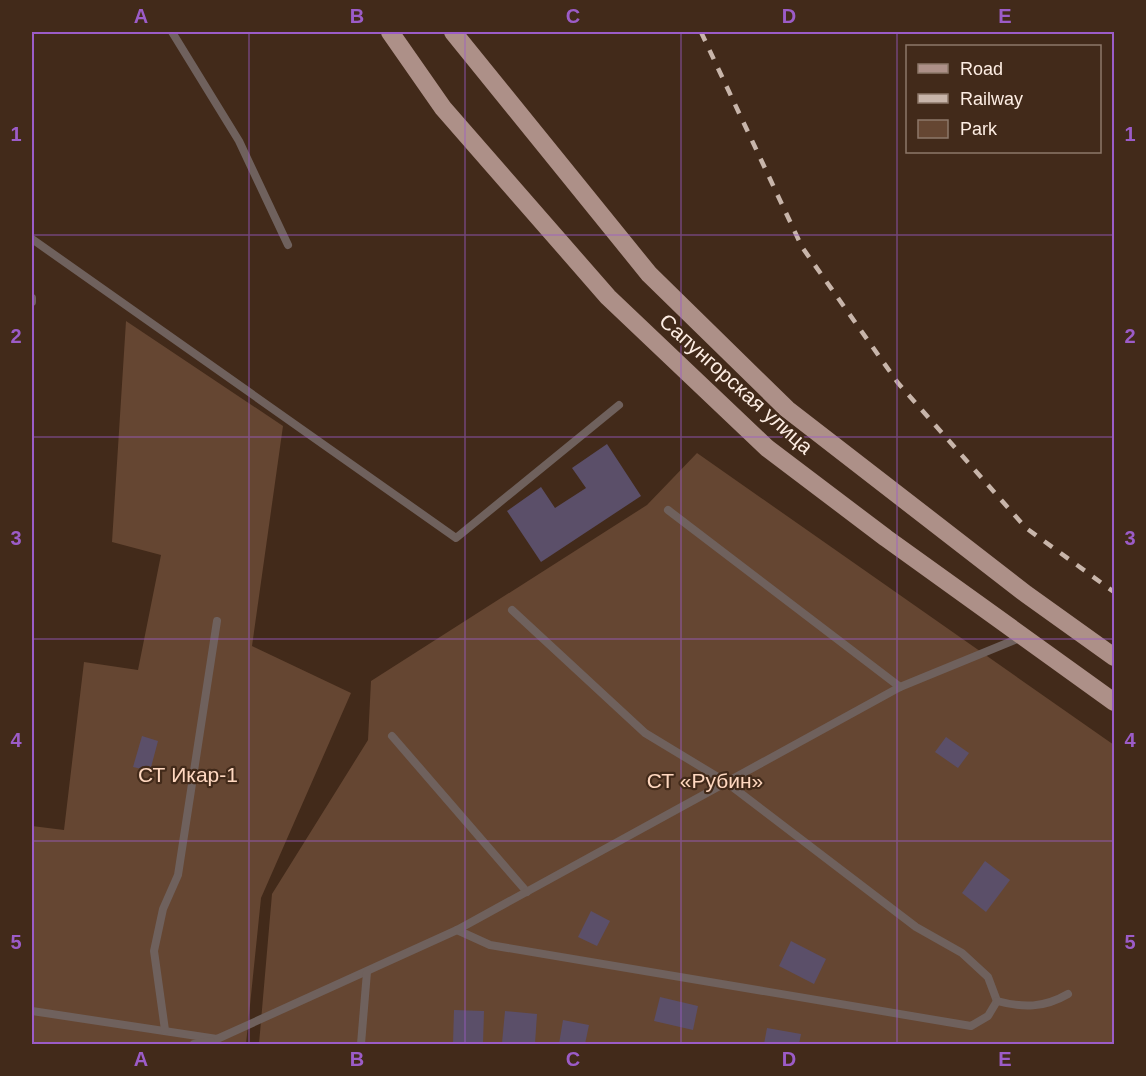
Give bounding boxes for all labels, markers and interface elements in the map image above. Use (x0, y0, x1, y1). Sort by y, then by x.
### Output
text: A (134, 5, 148, 27)
text: B (350, 5, 364, 27)
text: C (566, 5, 580, 27)
text: D (782, 5, 796, 27)
text: E (998, 5, 1012, 27)
legend (906, 45, 1101, 153)
text: Road (960, 59, 1003, 79)
text: Railway (960, 89, 1023, 109)
text: Park (960, 119, 998, 139)
text: 1 (10, 123, 22, 145)
text: 1 (1124, 123, 1136, 145)
street label: Сапунгорская улица (655, 309, 818, 459)
text: 2 (10, 325, 22, 347)
text: 2 (1124, 325, 1136, 347)
text: 3 (10, 527, 22, 549)
text: 3 (1124, 527, 1136, 549)
text: 4 (10, 729, 22, 751)
text: 4 (1124, 729, 1136, 751)
park label: СТ Икар-1 (138, 763, 238, 786)
park label: СТ «Рубин» (647, 769, 763, 792)
text: 5 (10, 931, 22, 953)
text: 5 (1124, 931, 1136, 953)
text: A (134, 1048, 148, 1070)
text: B (350, 1048, 364, 1070)
text: C (566, 1048, 580, 1070)
text: D (782, 1048, 796, 1070)
text: E (998, 1048, 1012, 1070)

